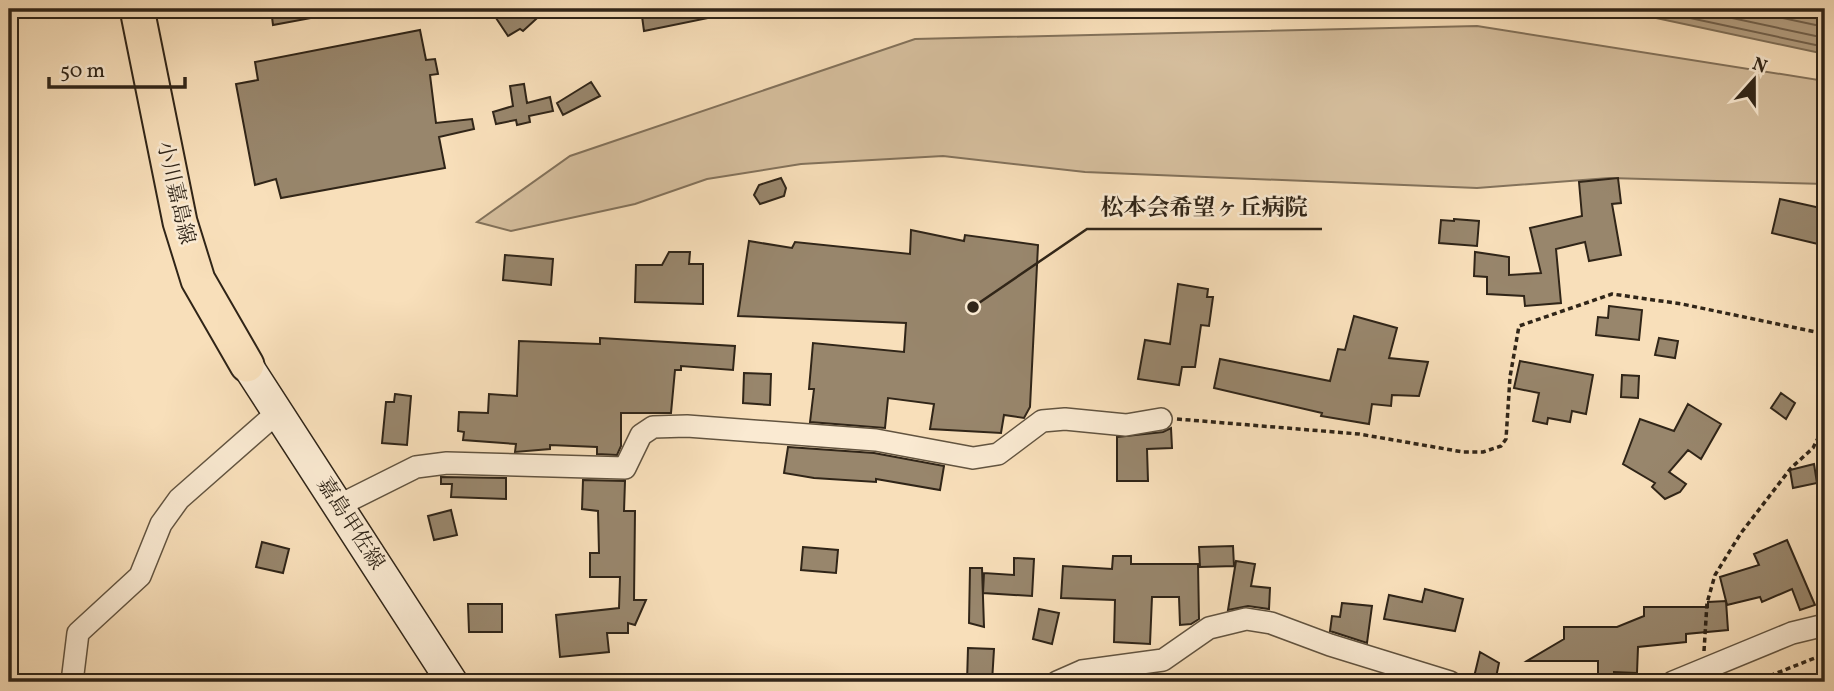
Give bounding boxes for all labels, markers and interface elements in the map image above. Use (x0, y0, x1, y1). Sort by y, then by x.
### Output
scale bar (49, 46, 186, 90)
north arrow (1718, 46, 1788, 116)
text: N (1748, 51, 1771, 81)
text: 50 m (60, 57, 105, 86)
street label: 小川嘉島線 (149, 139, 201, 247)
callout: 松本会希望ヶ丘病院 (1087, 185, 1322, 229)
text: 松本会希望ヶ丘病院 (1101, 193, 1308, 225)
street label: 嘉島甲佐線 (309, 472, 391, 576)

